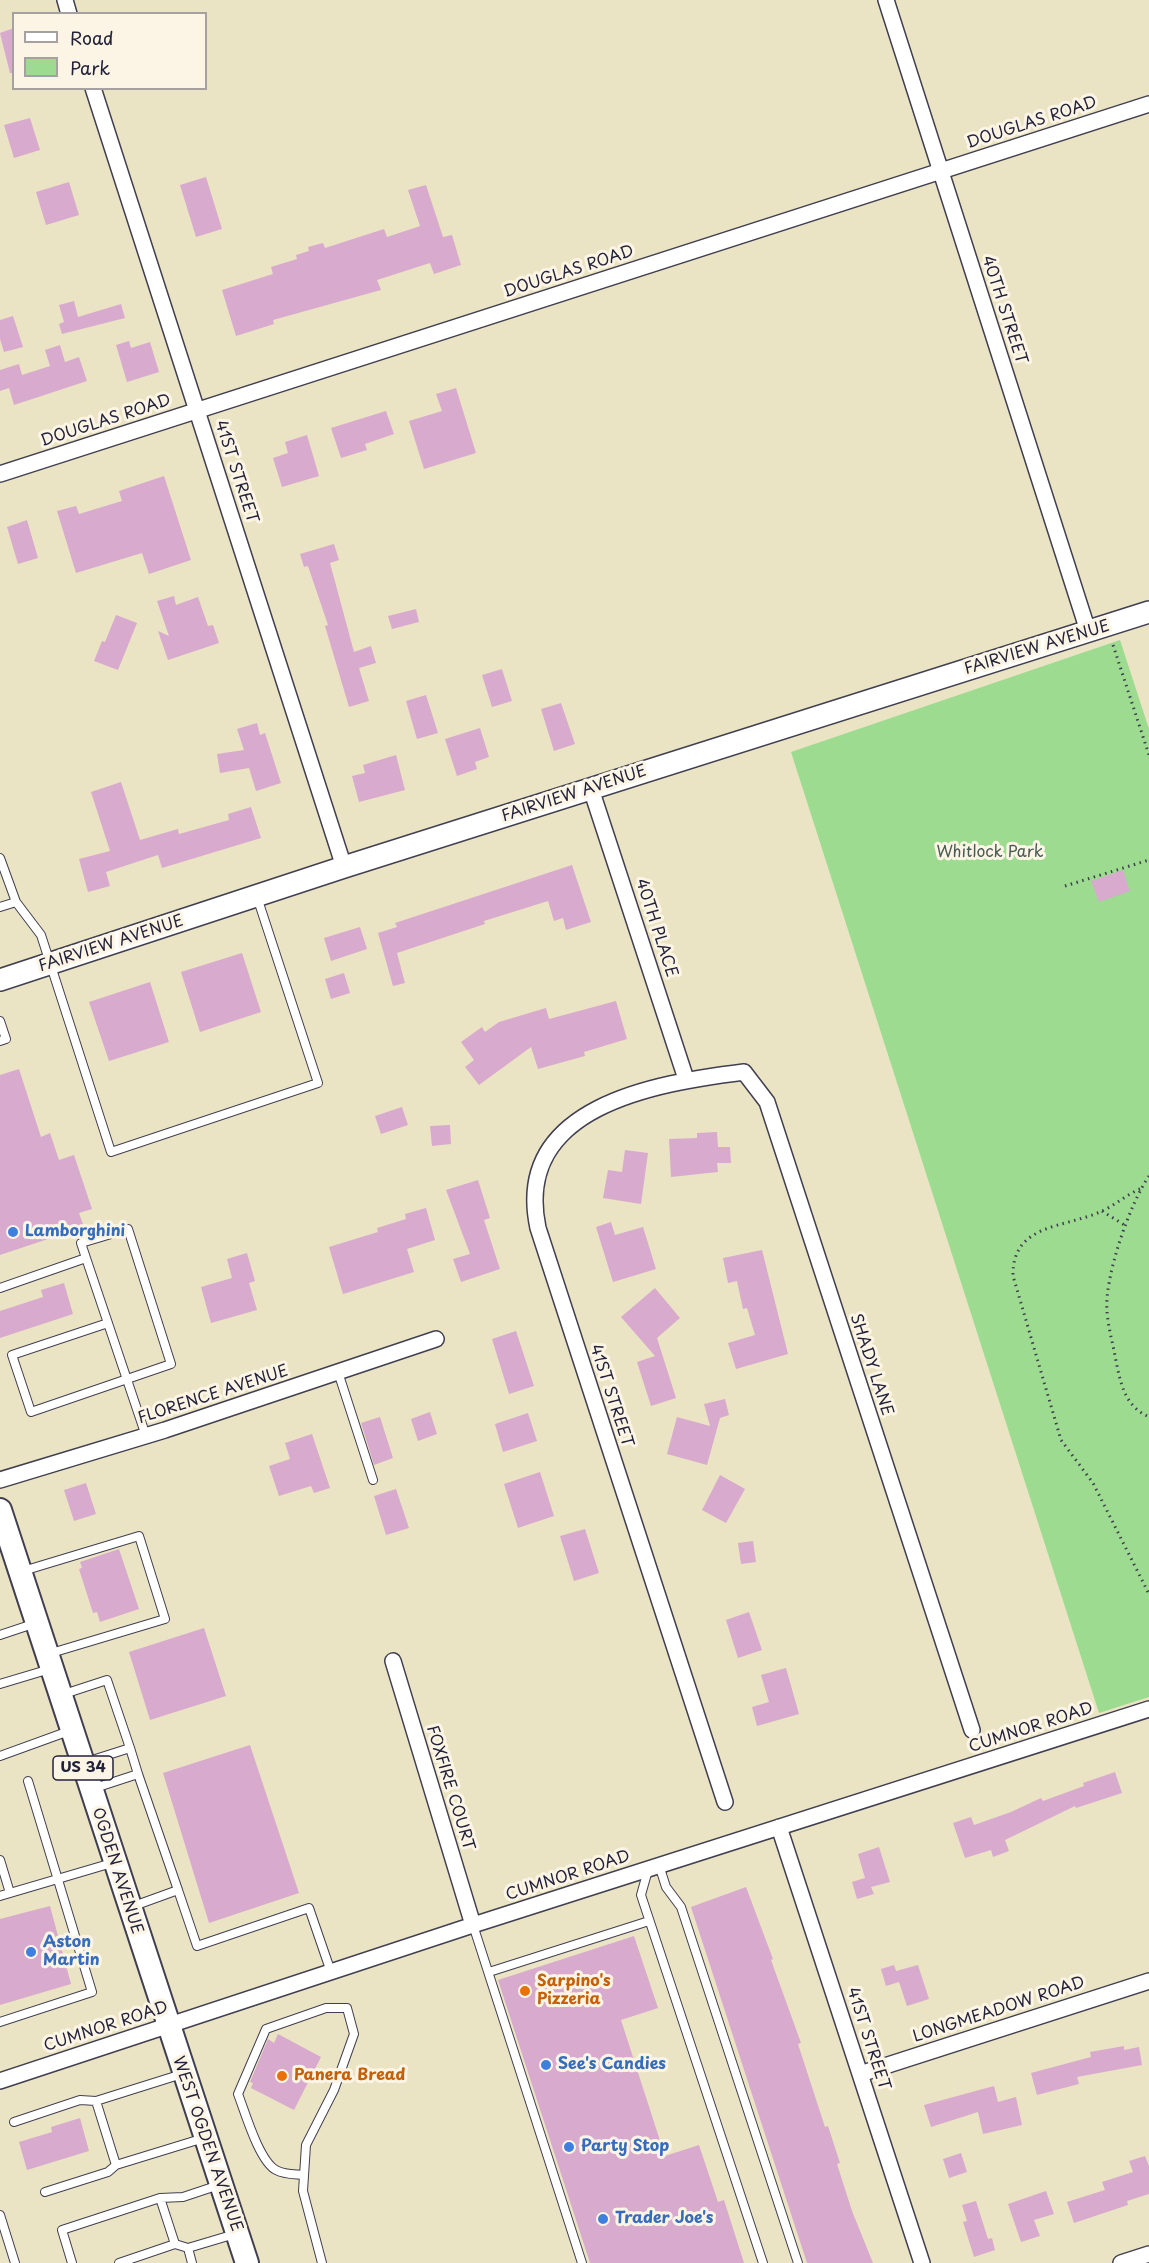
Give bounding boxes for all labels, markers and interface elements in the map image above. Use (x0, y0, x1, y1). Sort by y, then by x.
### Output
legend (12, 12, 207, 90)
text: Road (70, 24, 114, 51)
text: Park (70, 54, 110, 81)
street label: DOUGLAS ROAD (965, 93, 1099, 153)
street label: DOUGLAS ROAD (502, 242, 636, 302)
street label: 40TH STREET (977, 253, 1031, 367)
street label: DOUGLAS ROAD (39, 391, 173, 451)
street label: 41ST STREET (210, 418, 262, 526)
street label: FAIRVIEW AVENUE (962, 617, 1112, 679)
street label: FAIRVIEW AVENUE (499, 762, 649, 826)
park label: Whitlock Park (936, 843, 1044, 863)
street label: 40TH PLACE (631, 876, 681, 980)
street label: FAIRVIEW AVENUE (36, 912, 186, 976)
place label: Lamborghini (25, 1222, 125, 1242)
marker: Lamborghini (6, 1225, 20, 1239)
street label: SHADY LANE (845, 1312, 897, 1418)
street label: 41ST STREET (585, 1342, 637, 1450)
street label: FLORENCE AVENUE (135, 1362, 291, 1428)
street label: CUMNOR ROAD (966, 1699, 1096, 1757)
street label: FOXFIRE COURT (422, 1723, 478, 1853)
road number: US 34 (53, 1756, 113, 1780)
street label: OGDEN AVENUE (87, 1805, 147, 1937)
street label: CUMNOR ROAD (503, 1847, 633, 1905)
place label: Aston Martin (43, 1933, 100, 1971)
marker: Aston Martin (24, 1945, 38, 1959)
place label: Sarpino's Pizzeria (537, 1972, 611, 2010)
street label: LONGMEADOW ROAD (911, 1973, 1087, 2047)
marker: Sarpino's Pizzeria (518, 1984, 532, 1998)
street label: 41ST STREET (842, 1985, 894, 2093)
street label: CUMNOR ROAD (41, 1998, 171, 2056)
street label: WEST OGDEN AVENUE (168, 2054, 246, 2234)
place label: See's Candies (558, 2055, 666, 2075)
marker: See's Candies (539, 2058, 553, 2072)
place label: Panera Bread (294, 2066, 405, 2086)
marker: Panera Bread (275, 2069, 289, 2083)
place label: Party Stop (581, 2137, 669, 2157)
marker: Party Stop (562, 2140, 576, 2154)
place label: Trader Joe's (615, 2209, 713, 2229)
marker: Trader Joe's (596, 2212, 610, 2226)

